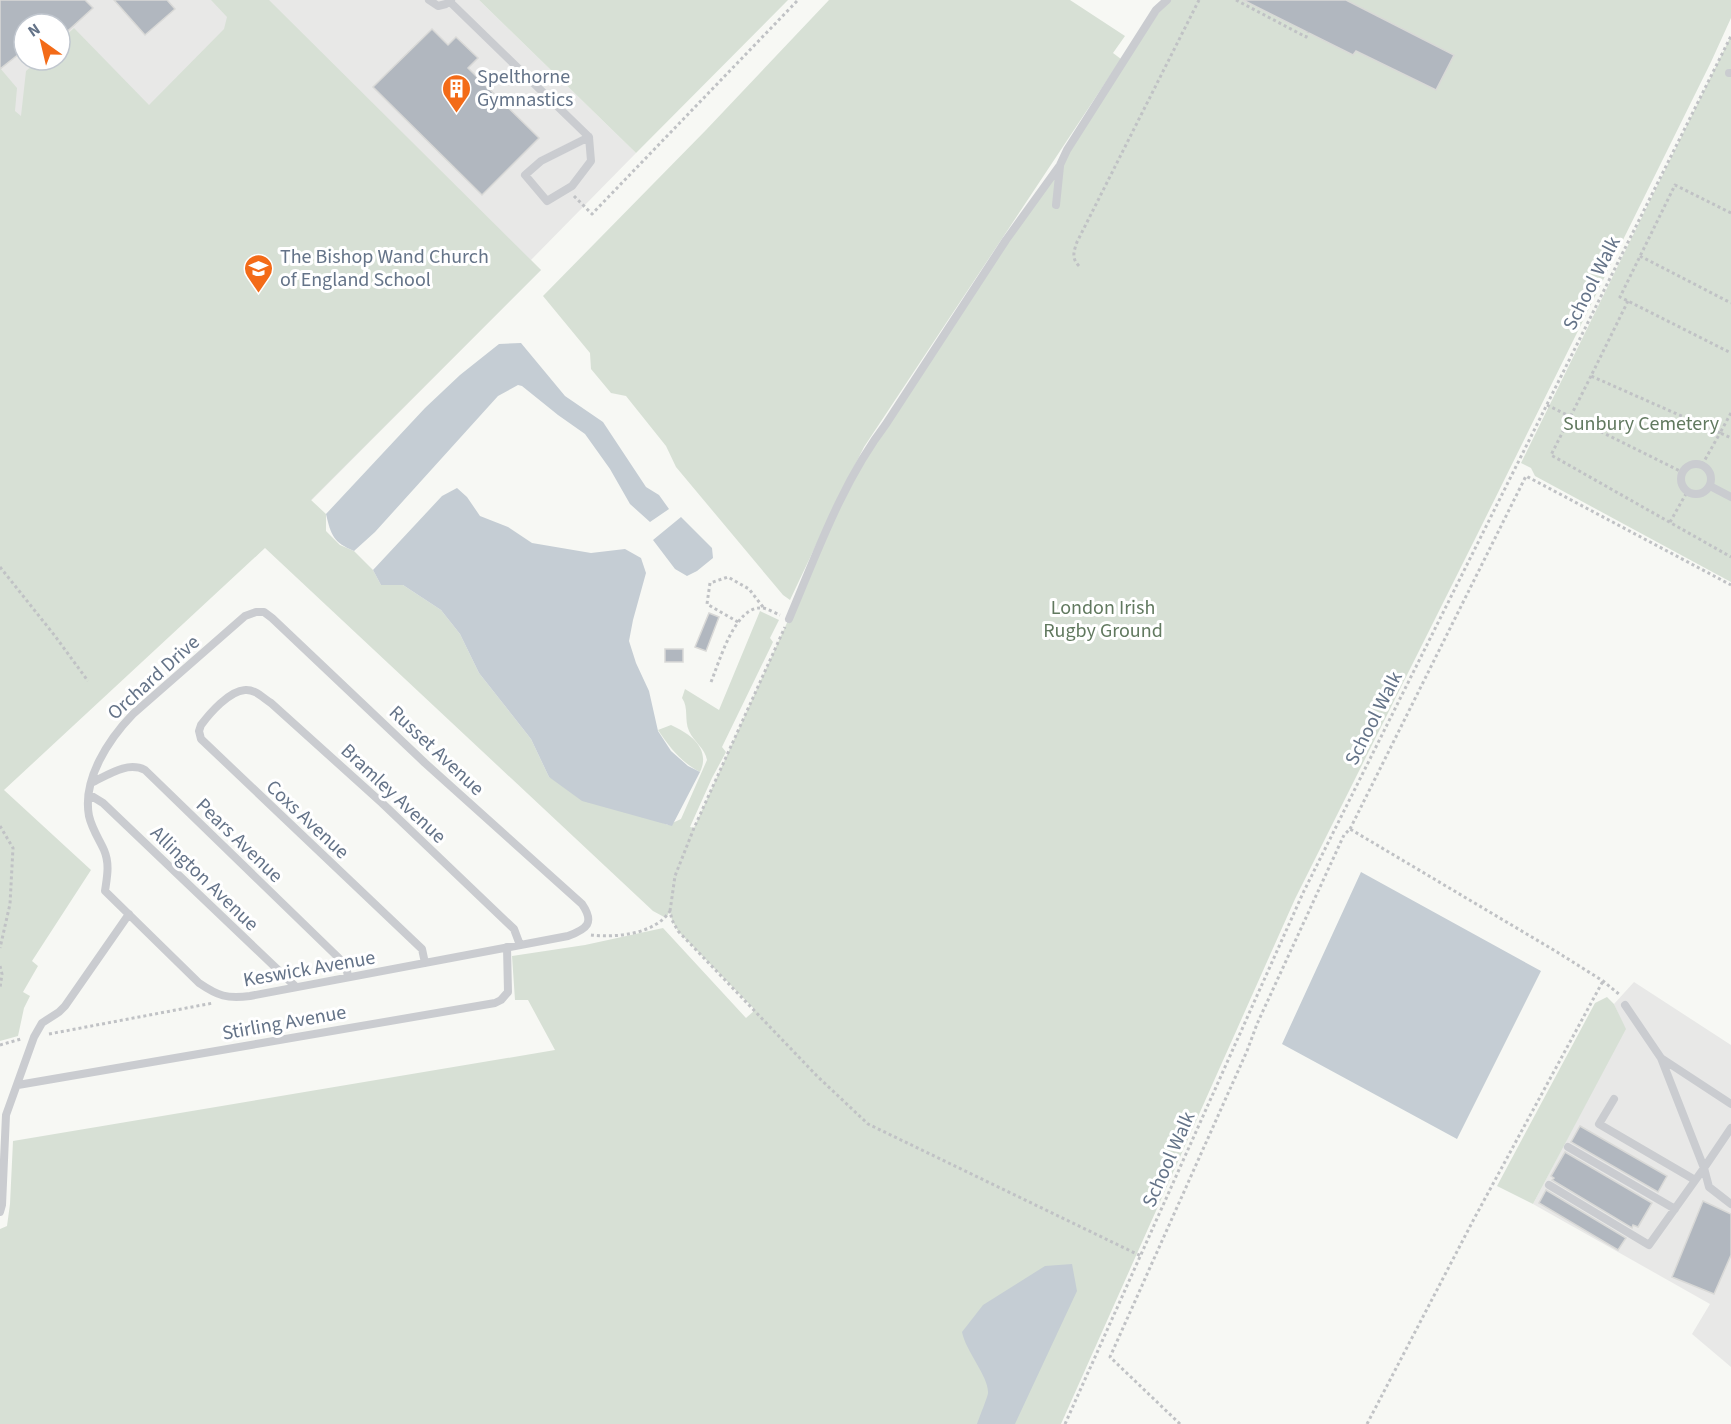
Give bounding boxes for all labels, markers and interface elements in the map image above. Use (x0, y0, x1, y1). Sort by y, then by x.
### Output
north arrow (12, 12, 72, 72)
text: N (24, 18, 45, 42)
place label: Spelthorne Gymnastics (477, 63, 573, 114)
building icon: Spelthorne Gymnastics (440, 72, 472, 114)
street label: School Walk (1556, 232, 1628, 335)
place label: The Bishop Wand Church of England School (280, 243, 489, 294)
school or university icon: The Bishop Wand Church of England School (243, 252, 275, 294)
park label: Sunbury Cemetery (1563, 410, 1720, 438)
park label: London Irish Rugby Ground (1043, 594, 1163, 645)
street label: Orchard Drive (101, 629, 206, 727)
street label: School Walk (1338, 667, 1410, 770)
street label: Russet Avenue (382, 699, 490, 802)
street label: Bramley Avenue (334, 737, 452, 850)
street label: Coxs Avenue (259, 774, 355, 866)
street label: Pears Avenue (189, 792, 289, 890)
street label: Allington Avenue (144, 820, 265, 938)
street label: Keswick Avenue (241, 944, 378, 994)
street label: Stirling Avenue (220, 998, 348, 1048)
street label: School Walk (1135, 1107, 1202, 1212)

